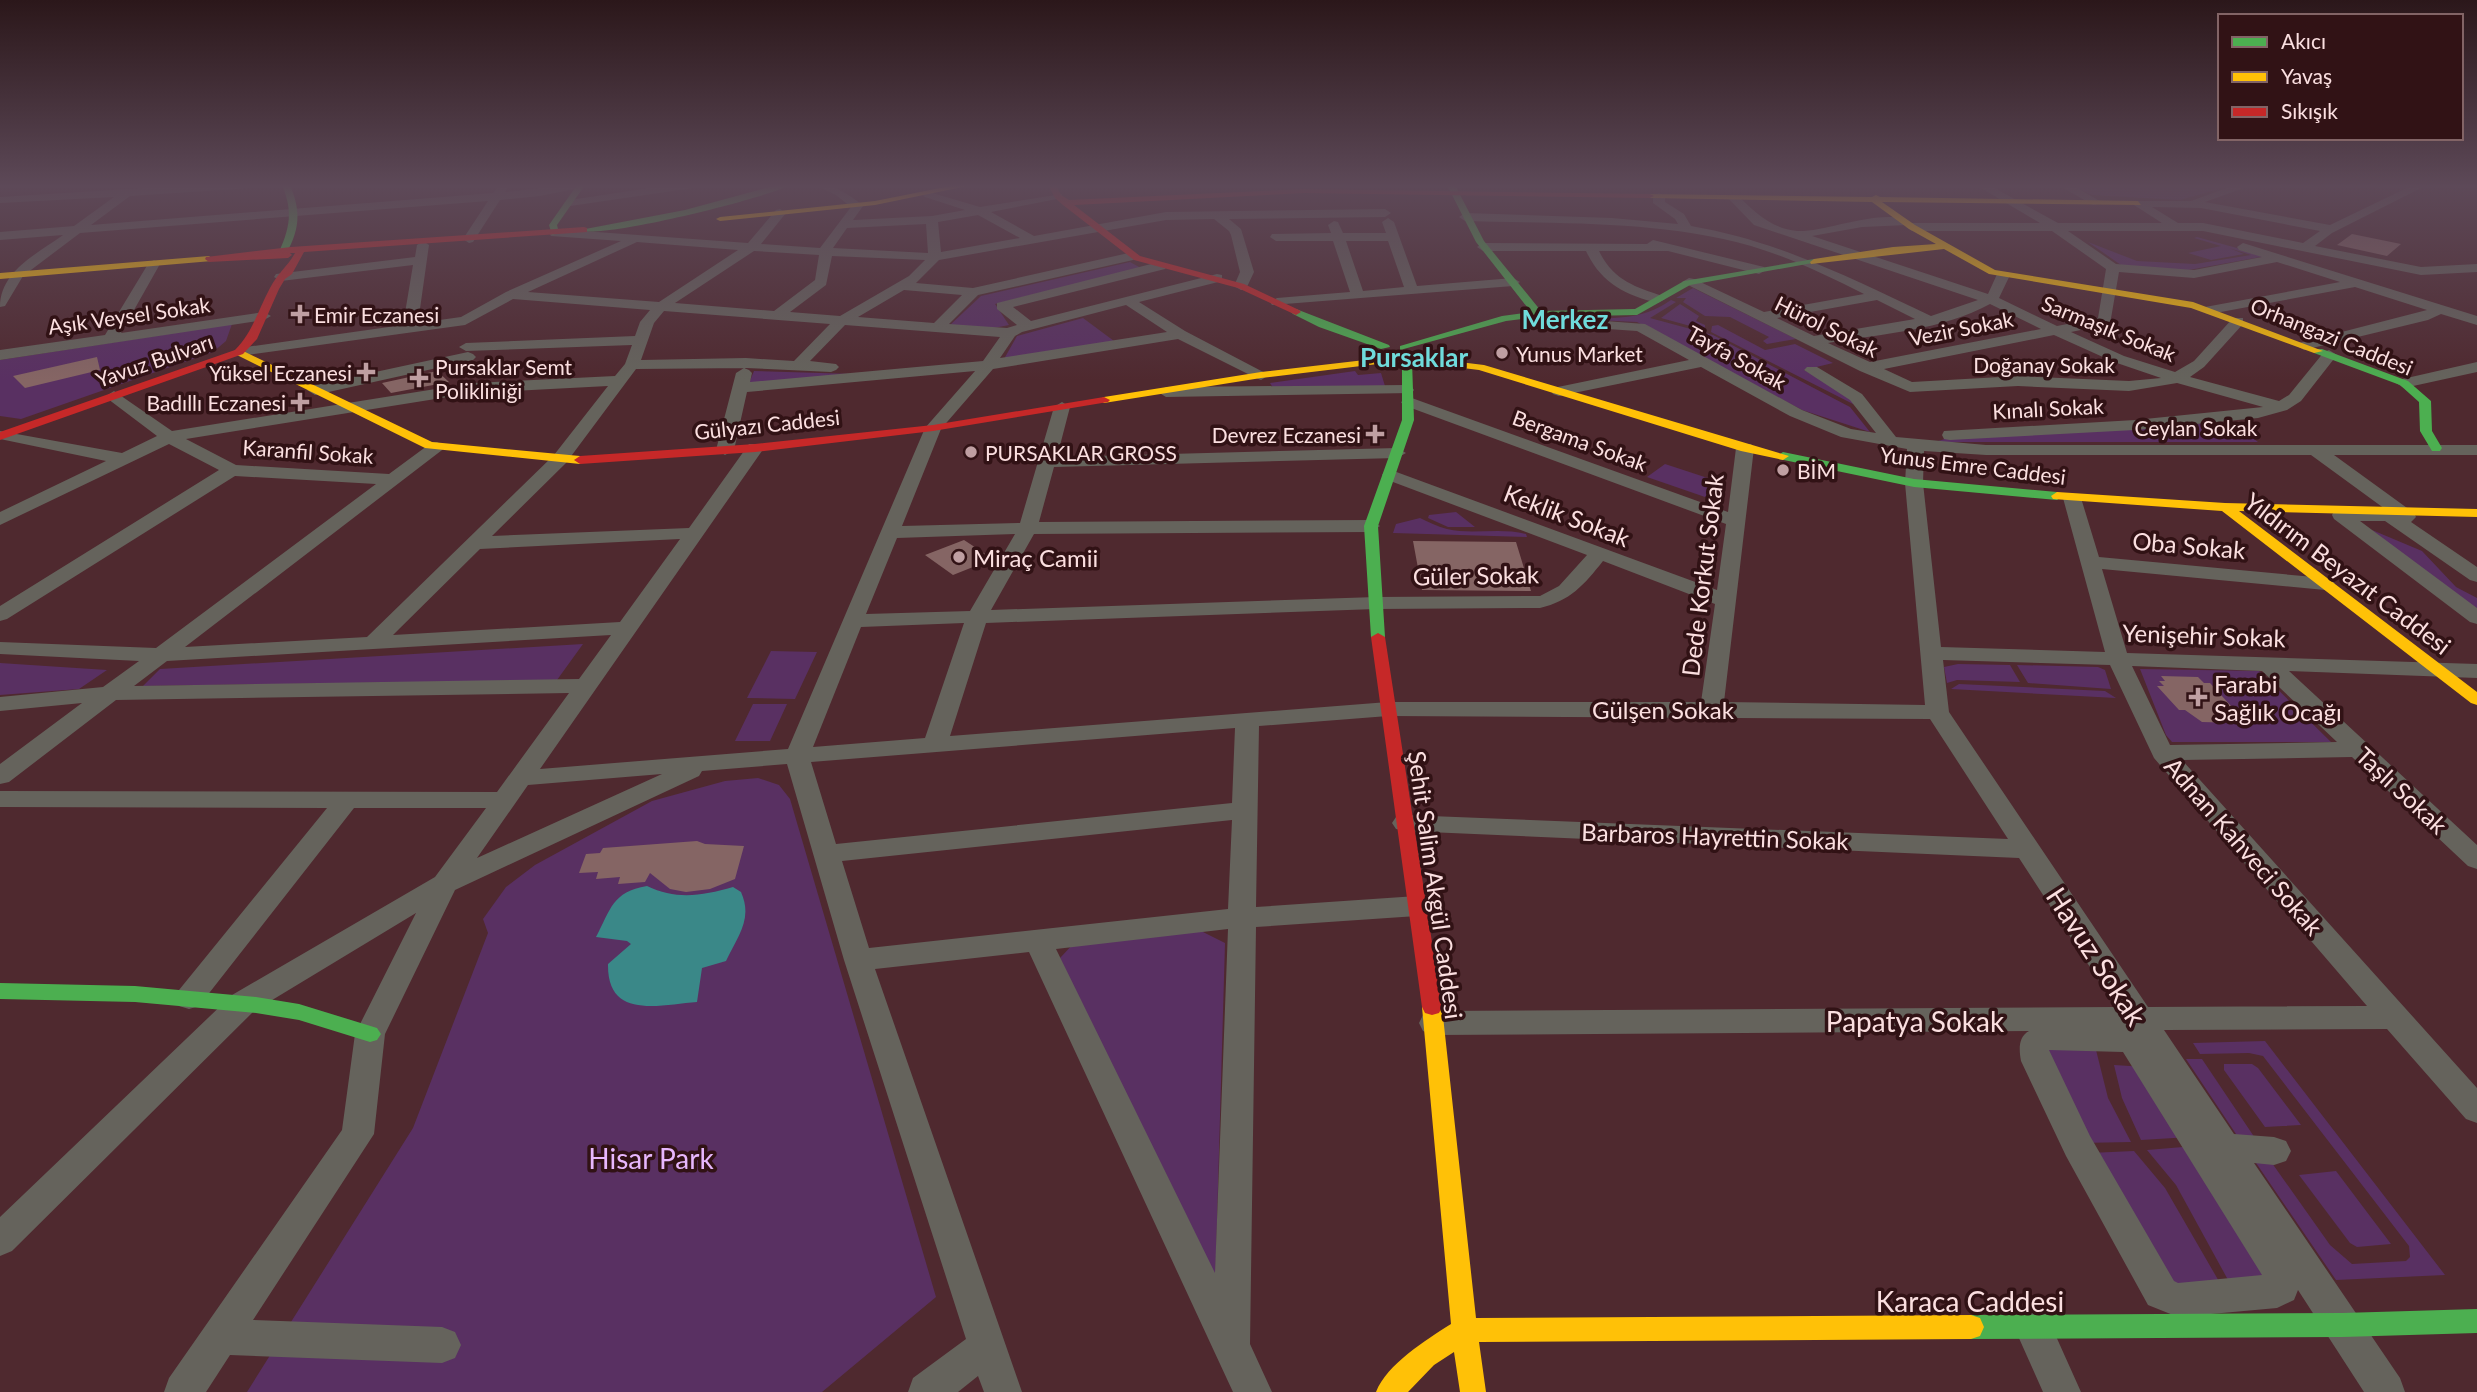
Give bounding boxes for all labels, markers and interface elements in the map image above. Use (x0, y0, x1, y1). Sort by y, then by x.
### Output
legend (2218, 14, 2463, 140)
text: Akıcı (2281, 28, 2326, 53)
text: Yavaş (2281, 63, 2332, 88)
text: Sıkışık (2281, 98, 2338, 123)
street label: Hürol Sokak (1771, 290, 1883, 362)
street label: Sarmaşık Sokak (2038, 290, 2180, 366)
street label: Aşık Veysel Sokak (46, 291, 212, 339)
street label: Orhangazi Caddesi (2247, 292, 2417, 380)
place label: Emir Eczanesi (314, 302, 439, 327)
district label: Merkez (1522, 303, 1608, 335)
marker: Emir Eczanesi (292, 306, 308, 322)
street label: Vezir Sokak (1907, 306, 2016, 350)
street label: Tayfa Sokak (1683, 320, 1791, 395)
street label: Yavuz Bulvarı (92, 328, 216, 392)
district label: Pursaklar (1360, 341, 1468, 373)
place label: Yunus Market (1516, 341, 1643, 366)
marker: Yunus Market (1494, 345, 1510, 361)
street label: Doğanay Sokak (1973, 352, 2115, 377)
place label: Pursaklar Semt Polikliniği (435, 354, 573, 403)
place label: Yüksel Eczanesi (209, 360, 352, 385)
marker: Yüksel Eczanesi (358, 364, 374, 380)
marker: Pursaklar Semt Polikliniği (409, 368, 429, 388)
place label: Badıllı Eczanesi (146, 390, 286, 415)
street label: Kınalı Sokak (1992, 393, 2105, 423)
marker: Badıllı Eczanesi (292, 394, 308, 410)
street label: Gülyazı Caddesi (693, 404, 841, 444)
street label: Bergama Sokak (1509, 404, 1651, 476)
street label: Ceylan Sokak (2135, 415, 2258, 440)
place label: Devrez Eczanesi (1212, 422, 1361, 447)
marker: Devrez Eczanesi (1367, 426, 1383, 442)
street label: Karanfil Sokak (242, 434, 375, 468)
place label: PURSAKLAR GROSS (985, 440, 1177, 465)
street label: Yunus Emre Caddesi (1879, 441, 2067, 489)
marker: PURSAKLAR GROSS (963, 444, 979, 460)
place label: BİM (1797, 458, 1836, 483)
marker: BİM (1775, 462, 1791, 478)
street label: Dede Korkut Sokak (1675, 471, 1729, 678)
street label: Keklik Sokak (1500, 478, 1635, 553)
street label: Yıldırım Beyazıt Caddesi (2239, 486, 2457, 660)
street label: Oba Sokak (2131, 526, 2248, 564)
place label: Miraç Camii (973, 543, 1098, 572)
marker: Miraç Camii (951, 549, 967, 565)
street label: Güler Sokak (1413, 559, 1540, 591)
street label: Yenişehir Sokak (2122, 618, 2287, 652)
place label: Farabi Sağlık Ocağı (2214, 669, 2342, 726)
marker: Farabi Sağlık Ocağı (2188, 687, 2208, 707)
street label: Gülşen Sokak (1592, 695, 1735, 724)
street label: Taşlı Sokak (2350, 740, 2454, 840)
street label: Şehit Salim Akgül Caddesi (1403, 749, 1469, 1021)
street label: Adnan Kahveci Sokak (2159, 751, 2330, 941)
street label: Barbaros Hayrettin Sokak (1581, 817, 1850, 855)
street label: Havuz Sokak (2040, 881, 2155, 1032)
street label: Papatya Sokak (1826, 1004, 2005, 1038)
park label: Hisar Park (588, 1141, 714, 1175)
street label: Karaca Caddesi (1876, 1284, 2064, 1318)

